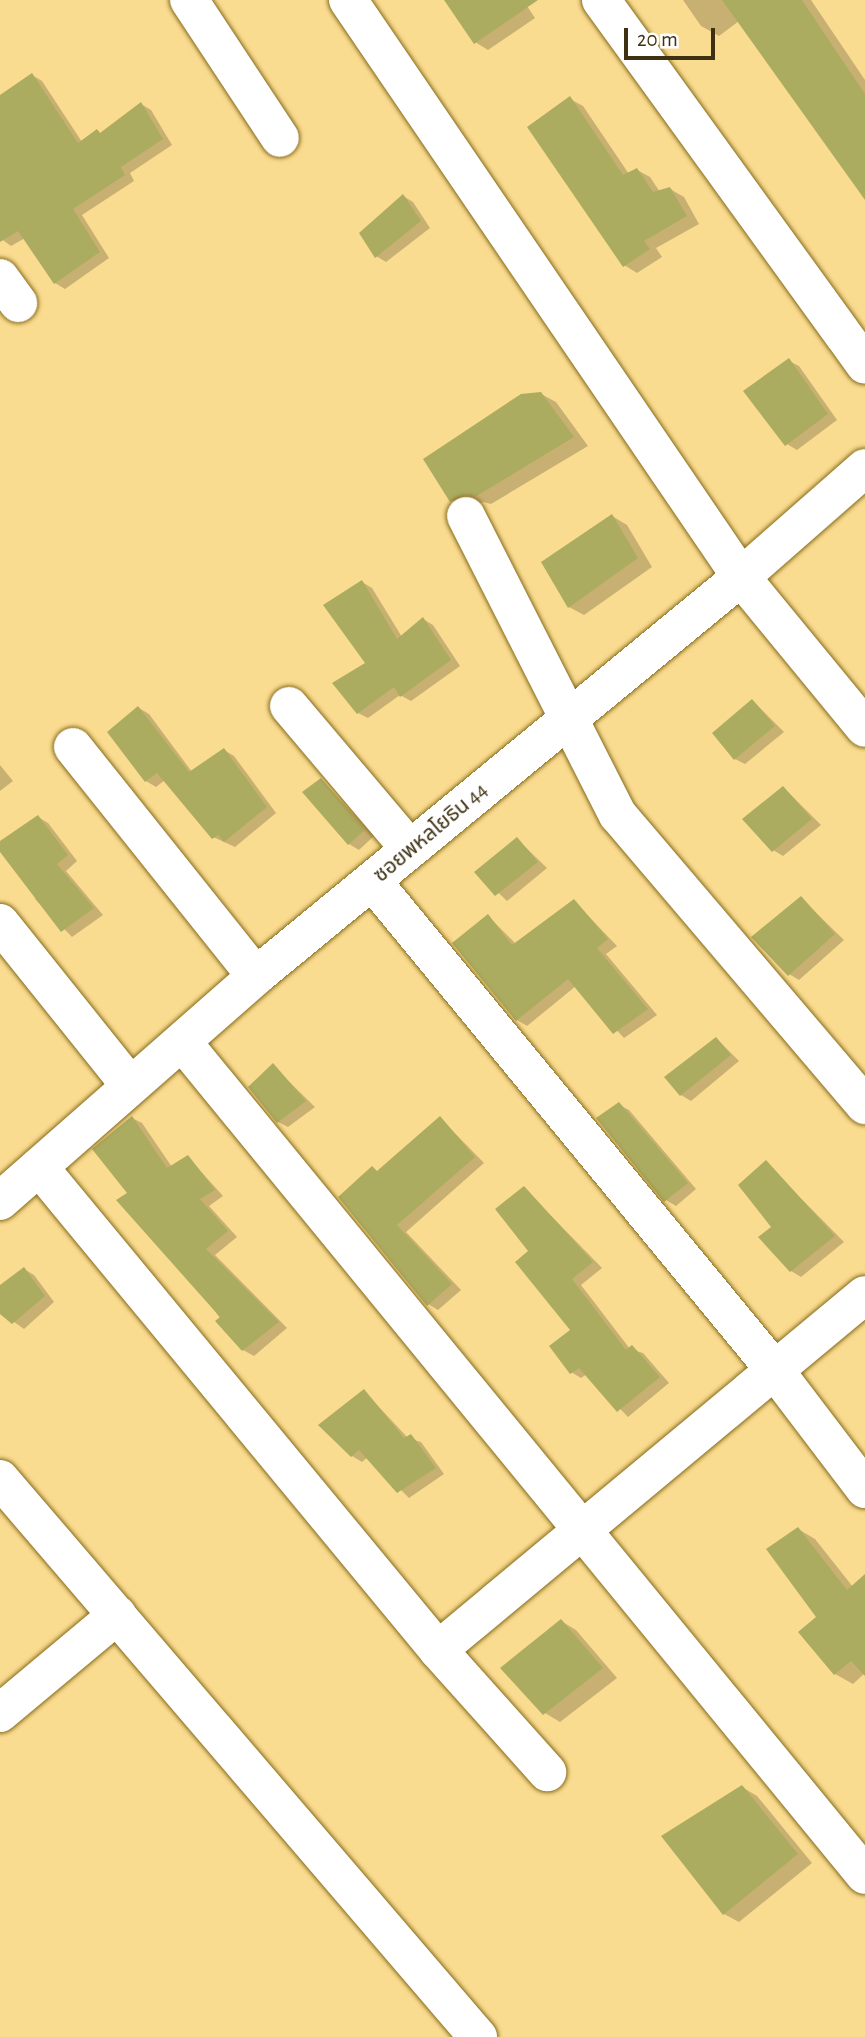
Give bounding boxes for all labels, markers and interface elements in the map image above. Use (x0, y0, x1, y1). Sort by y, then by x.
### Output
scale bar (627, 14, 718, 58)
text: 20 m (637, 29, 678, 50)
street label: ซอยพหลโยธิน 44 (369, 778, 493, 888)

